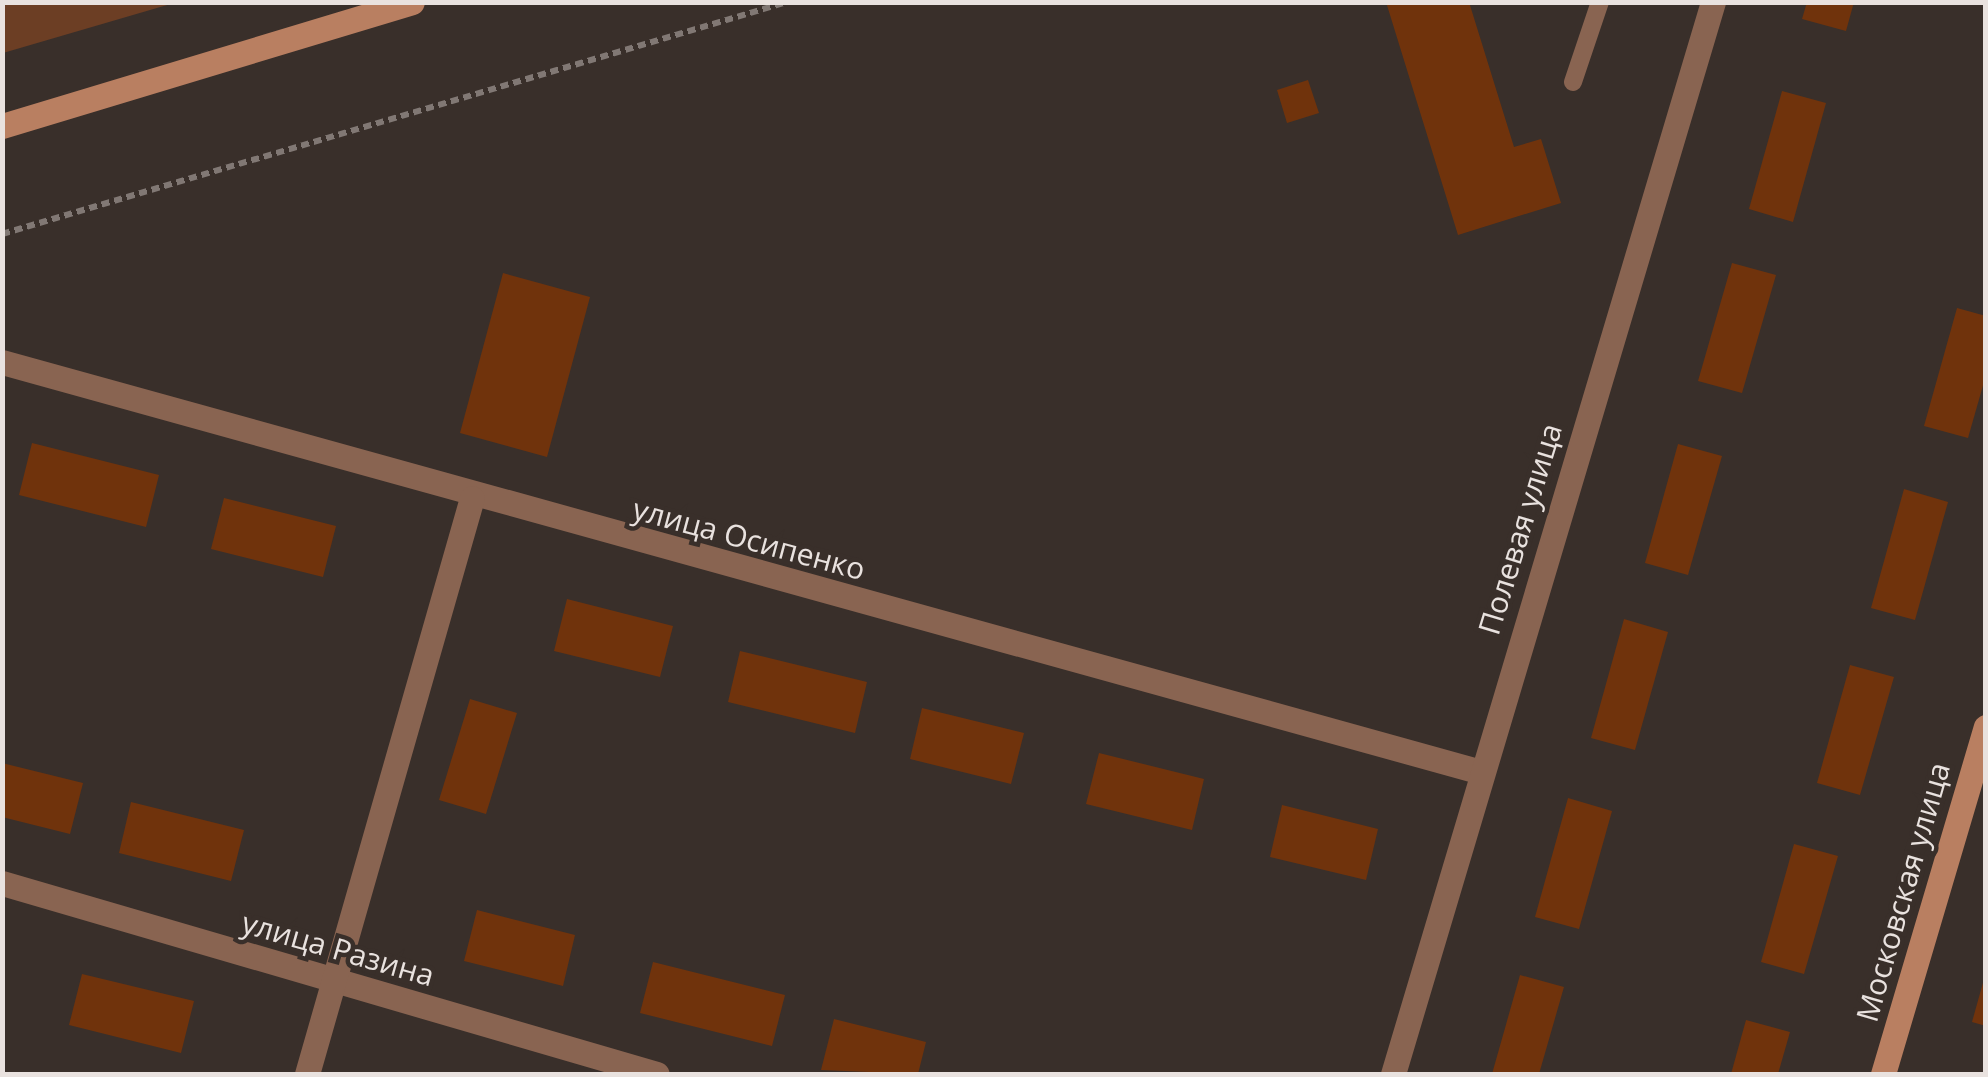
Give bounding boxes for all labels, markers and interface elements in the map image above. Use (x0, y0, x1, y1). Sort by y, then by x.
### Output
street label: Полевая улица (1471, 419, 1569, 639)
street label: улица Осипенко (629, 491, 869, 587)
street label: Московская улица (1849, 758, 1957, 1026)
street label: улица Разина (238, 904, 438, 994)

